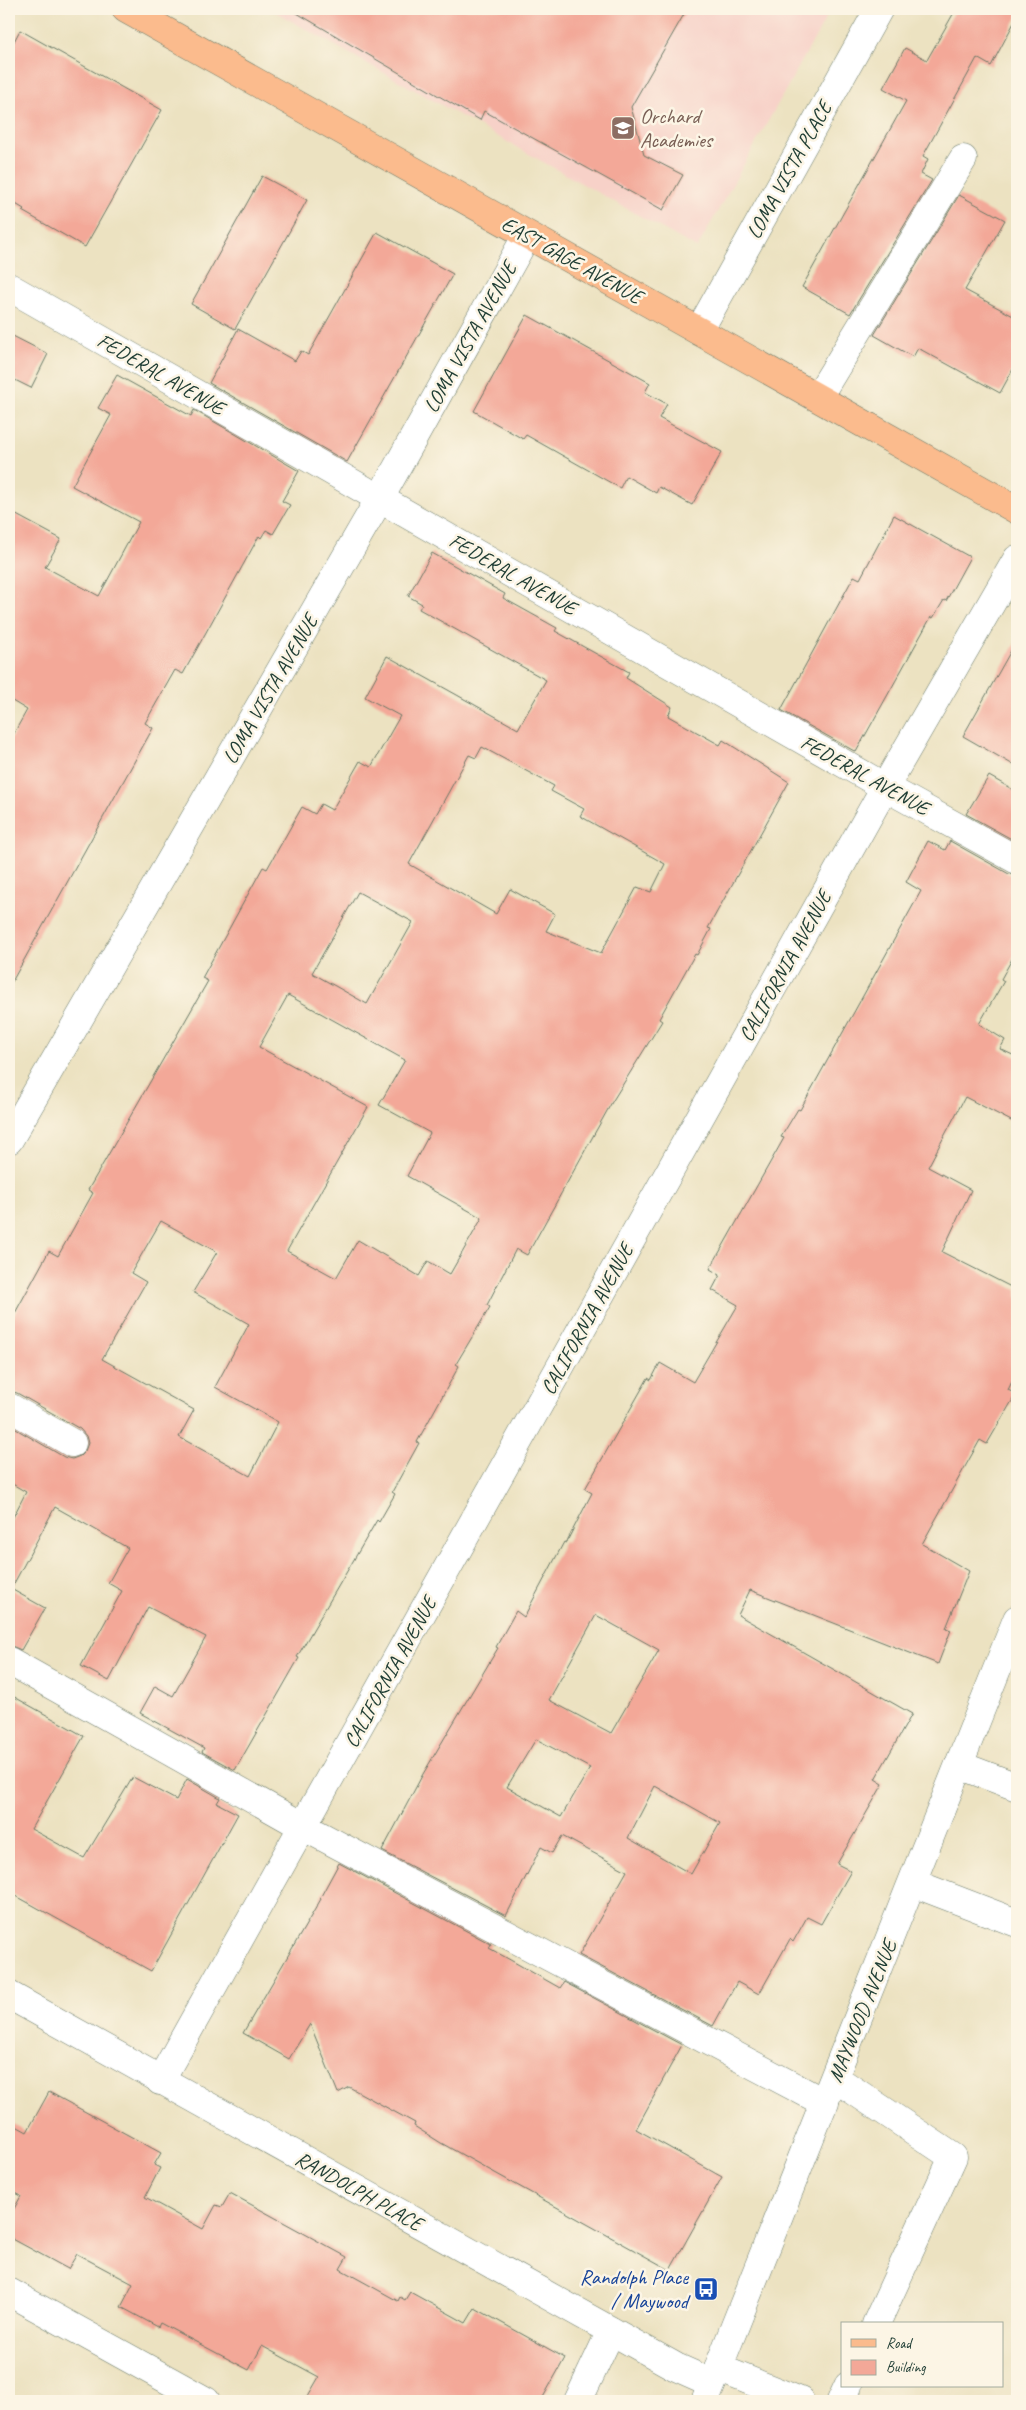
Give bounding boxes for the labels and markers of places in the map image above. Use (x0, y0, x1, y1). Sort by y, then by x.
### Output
place label: Orchard Academies (640, 103, 714, 153)
school or university icon: Orchard Academies (610, 115, 636, 141)
place label: Randolph Place / Maywood (580, 2264, 691, 2314)
bus stop icon: Randolph Place / Maywood (693, 2276, 719, 2302)

